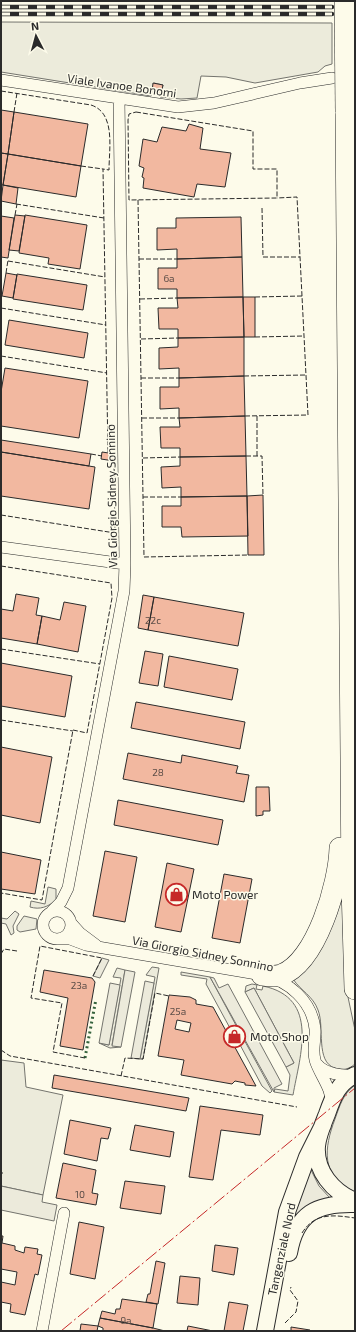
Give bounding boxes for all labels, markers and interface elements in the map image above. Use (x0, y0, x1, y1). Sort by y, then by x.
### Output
north arrow (16, 16, 56, 56)
text: N (30, 19, 40, 32)
street label: Viale Ivanoe Bonomi (67, 70, 177, 100)
house number: 6a (163, 272, 175, 284)
street label: Via Giorgio Sidney Sonnino (103, 424, 119, 568)
house number: 22c (145, 614, 161, 626)
house number: 28 (152, 766, 164, 778)
shop icon: Moto Power (163, 881, 189, 907)
place label: Moto Power (192, 887, 258, 901)
street label: Via Giorgio Sidney Sonnino (131, 932, 275, 974)
house number: 23a (71, 979, 87, 991)
house number: 25a (170, 1005, 186, 1017)
shop icon: Moto Shop (222, 1023, 248, 1049)
place label: Moto Shop (250, 1029, 309, 1043)
house number: 10 (75, 1188, 85, 1200)
street label: Tangenziale Nord (264, 1201, 298, 1297)
house number: 9a (120, 1314, 132, 1326)

